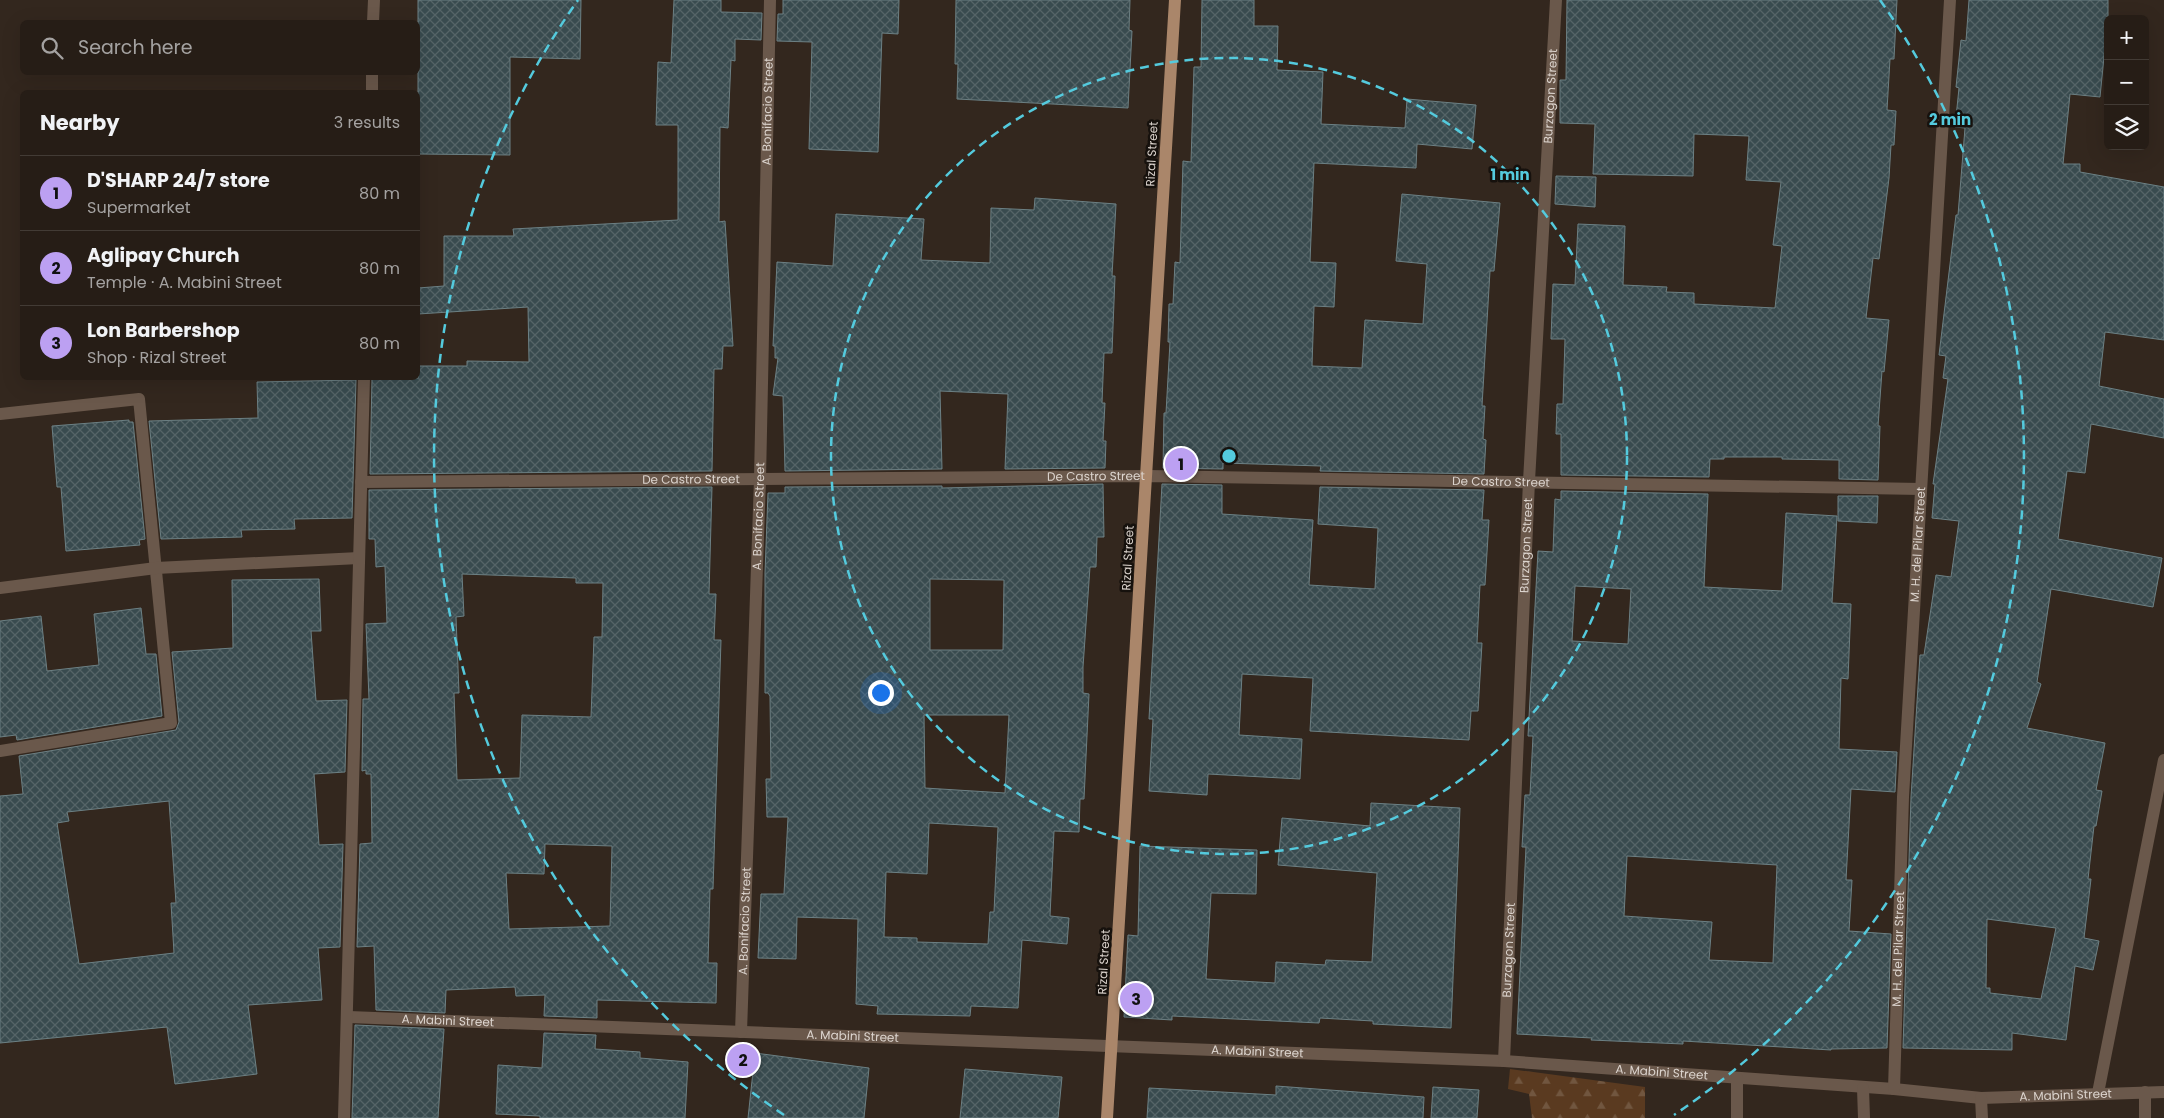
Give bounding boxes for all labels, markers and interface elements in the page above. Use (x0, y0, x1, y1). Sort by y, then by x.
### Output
map controls (2104, 15, 2149, 150)
button: + (2104, 15, 2149, 60)
search box (20, 20, 420, 75)
icon: search (38, 34, 66, 62)
text: Search here (78, 34, 192, 61)
street label: Burzagon Street (1539, 48, 1561, 144)
street label: A. Bonifacio Street (758, 57, 777, 166)
button: − (2104, 60, 2149, 105)
button: layers (2104, 105, 2149, 150)
text: Nearby (40, 108, 120, 137)
text: 2 min (1929, 109, 1971, 130)
text: 3 results (334, 111, 400, 134)
street label: Rizal Street (1141, 121, 1162, 187)
text: 1 min (1490, 164, 1530, 185)
text: D'SHARP 24/7 store (87, 167, 270, 194)
text: 1 (53, 182, 59, 205)
text: 80 m (359, 182, 400, 205)
text: Supermarket (87, 196, 191, 219)
text: Aglipay Church (87, 242, 239, 269)
text: 2 (51, 257, 61, 280)
text: 80 m (359, 257, 400, 280)
text: Temple · A. Mabini Street (87, 271, 282, 294)
text: Lon Barbershop (87, 317, 240, 344)
text: 3 (51, 332, 61, 355)
text: 80 m (359, 332, 400, 355)
text: Shop · Rizal Street (87, 346, 226, 369)
pin: 1 (1165, 445, 1197, 483)
centre of rings (1220, 447, 1238, 465)
street label: A. Bonifacio Street (748, 462, 768, 571)
street label: De Castro Street (1047, 467, 1145, 485)
street label: De Castro Street (642, 470, 740, 488)
street label: De Castro Street (1452, 472, 1550, 491)
street label: M. H. del Pilar Street (1905, 486, 1929, 603)
street label: Burzagon Street (1515, 498, 1536, 593)
street label: Rizal Street (1117, 525, 1138, 591)
your location (868, 680, 894, 706)
street label: A. Bonifacio Street (734, 867, 755, 975)
street label: M. H. del Pilar Street (1888, 891, 1908, 1007)
street label: Burzagon Street (1498, 902, 1519, 998)
street label: Rizal Street (1093, 929, 1114, 995)
pin: 3 (1120, 980, 1152, 1018)
street label: A. Mabini Street (401, 1010, 494, 1031)
street label: A. Mabini Street (806, 1025, 899, 1046)
pin: 2 (727, 1041, 759, 1079)
street label: A. Mabini Street (1211, 1041, 1304, 1061)
street label: A. Mabini Street (1615, 1060, 1709, 1084)
street label: A. Mabini Street (2019, 1085, 2112, 1105)

